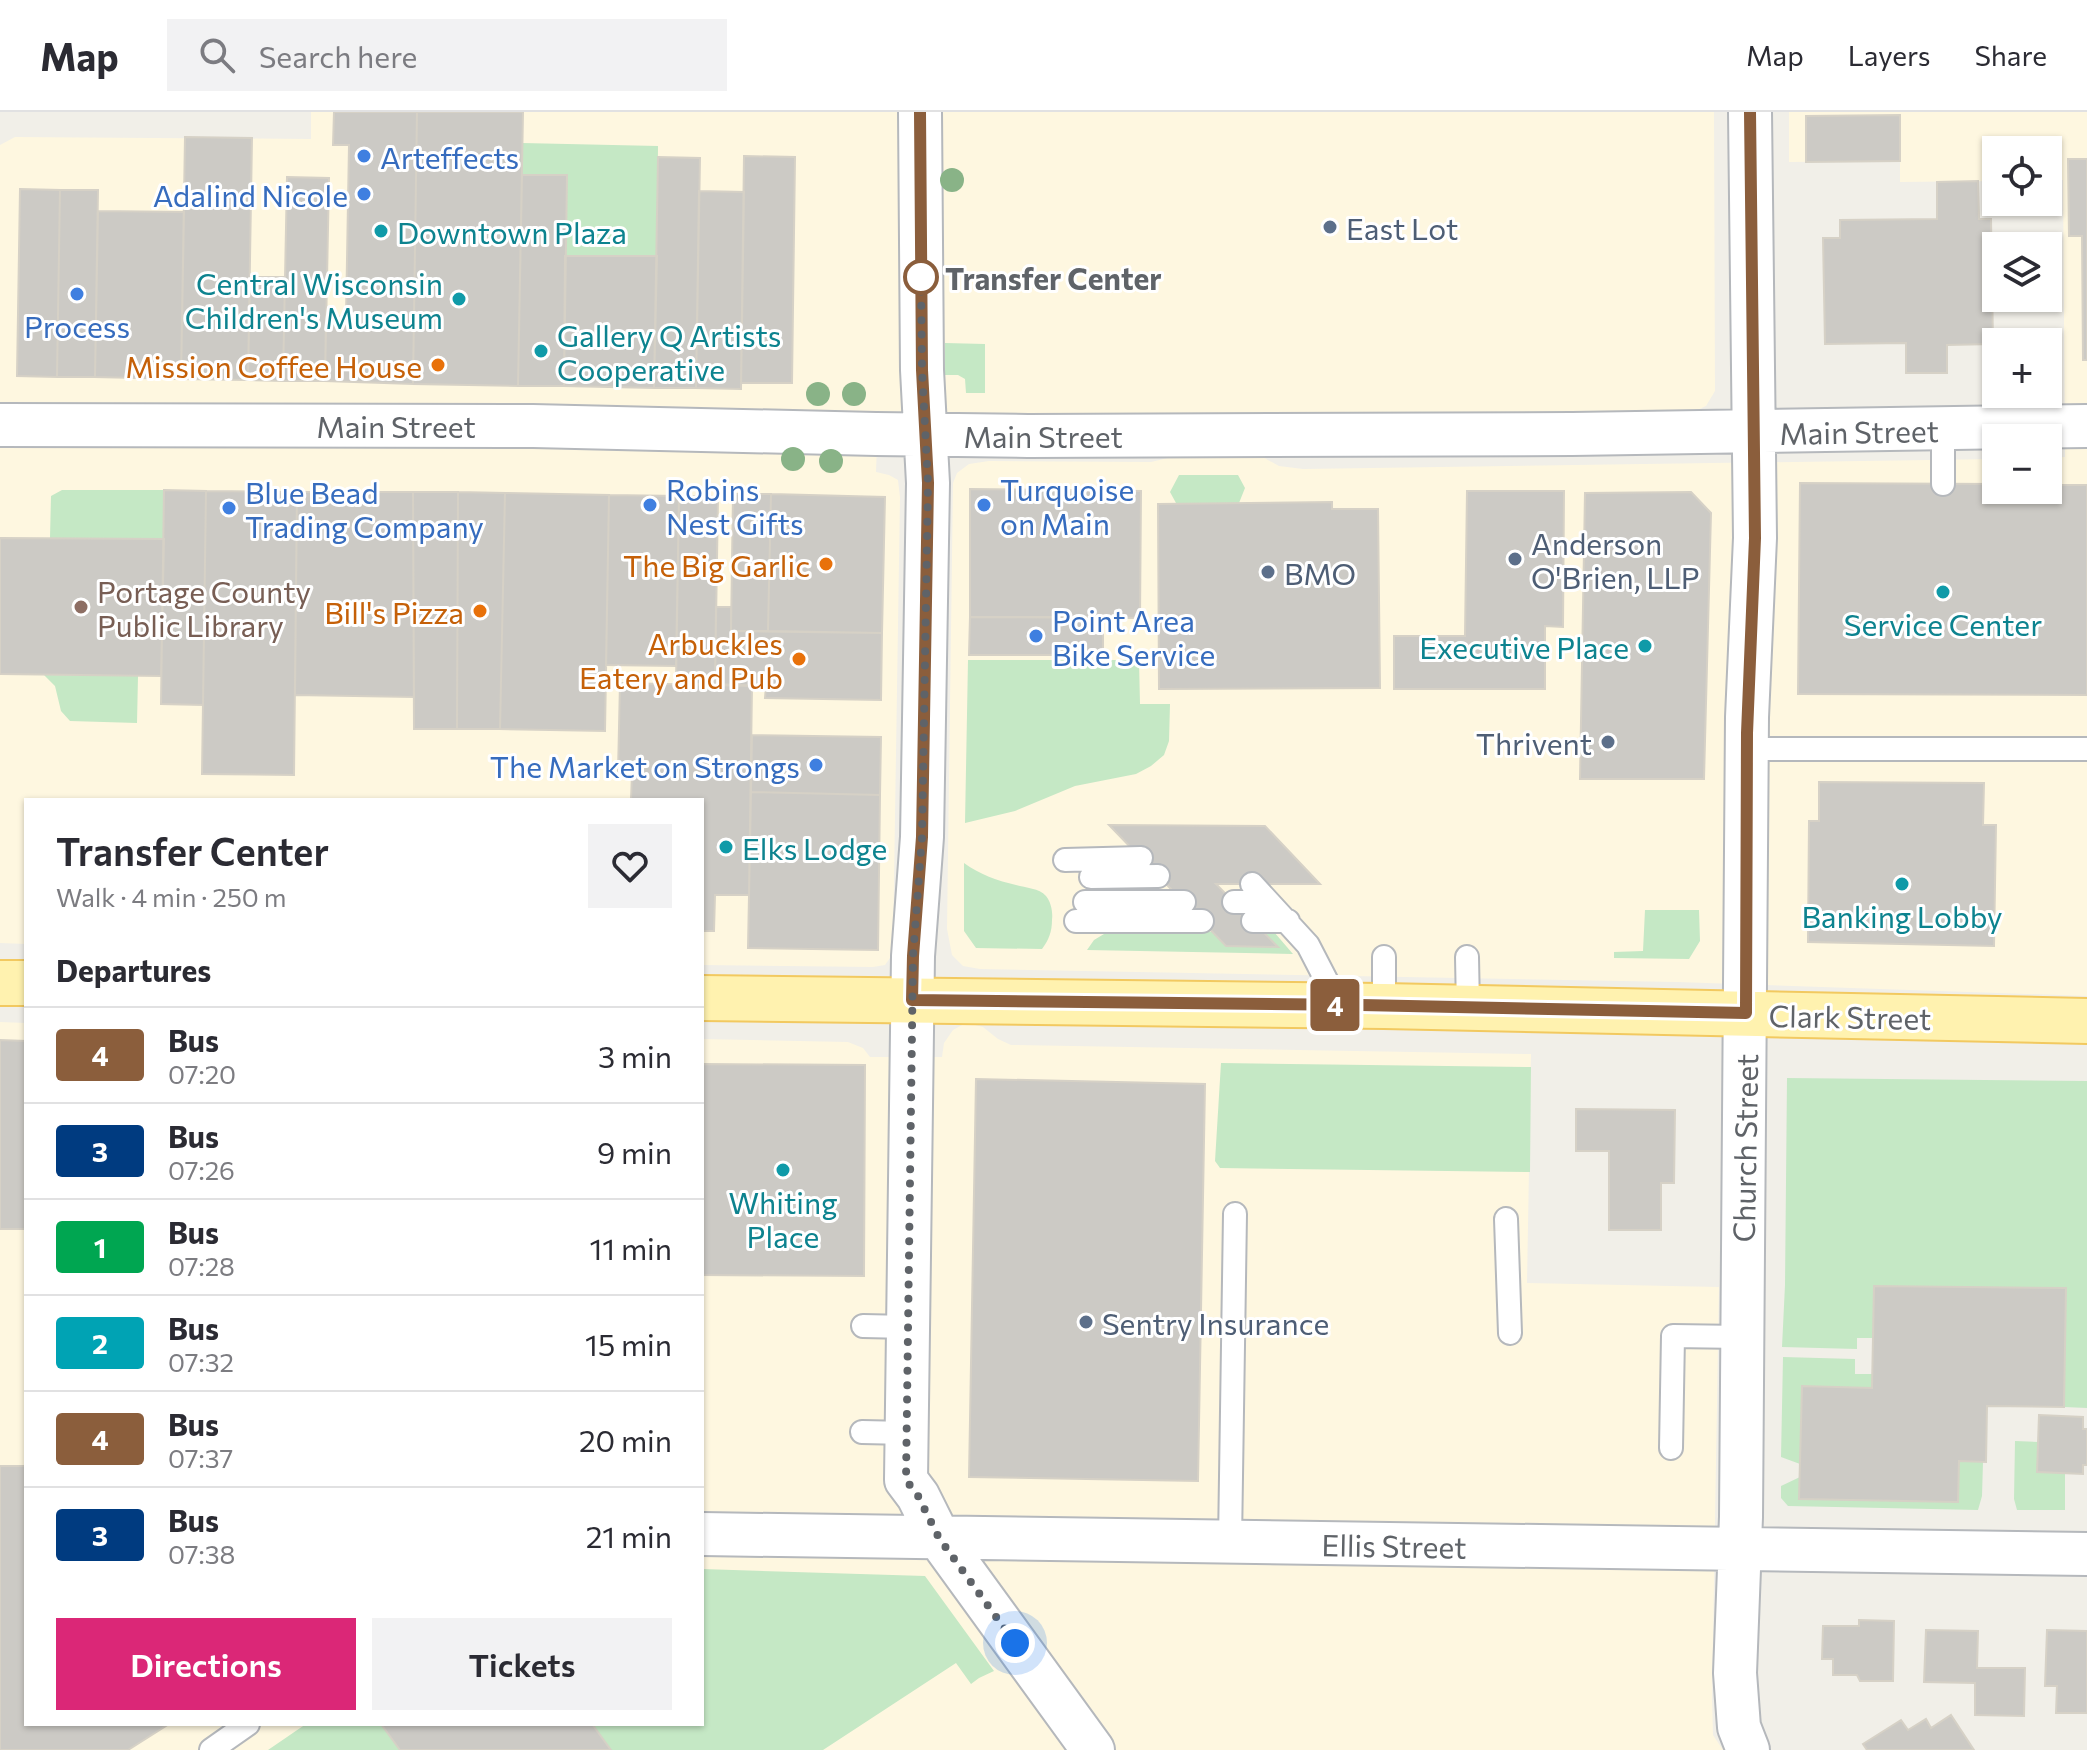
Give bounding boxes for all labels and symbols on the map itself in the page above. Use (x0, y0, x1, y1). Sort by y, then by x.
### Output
place label: Arteffects (380, 138, 519, 175)
marker: Arteffects (355, 147, 373, 165)
place label: Adalind Nicole (153, 176, 348, 213)
marker: Adalind Nicole (355, 185, 373, 203)
place label: East Lot (1346, 209, 1458, 246)
place label: Downtown Plaza (397, 213, 627, 250)
marker: East Lot (1321, 218, 1339, 236)
marker: Downtown Plaza (372, 222, 390, 240)
place label: Transfer Center (945, 259, 1162, 296)
marker: Transfer Center (904, 260, 938, 294)
place label: Central Wisconsin Children's Museum (185, 264, 443, 335)
marker: Process (68, 285, 86, 303)
marker: Central Wisconsin Children's Museum (450, 290, 468, 308)
place label: Process (24, 307, 130, 344)
place label: Gallery Q Artists Cooperative (557, 316, 781, 387)
marker: Gallery Q Artists Cooperative (532, 342, 550, 360)
place label: Mission Coffee House (125, 347, 422, 384)
marker: Mission Coffee House (429, 356, 447, 374)
street label: Main Street (316, 407, 476, 444)
street label: Main Street (1779, 411, 1939, 451)
street label: Main Street (963, 417, 1123, 454)
place label: Robins Nest Gifts (666, 470, 804, 541)
place label: Turquoise on Main (1000, 470, 1134, 541)
place label: Blue Bead Trading Company (245, 473, 484, 544)
marker: Robins Nest Gifts (641, 496, 659, 514)
marker: Turquoise on Main (975, 496, 993, 514)
marker: Blue Bead Trading Company (220, 499, 238, 517)
place label: Anderson O'Brien, LLP (1531, 524, 1699, 595)
place label: The Big Garlic (623, 546, 810, 583)
marker: Anderson O'Brien, LLP (1506, 550, 1524, 568)
place label: BMO (1284, 554, 1356, 591)
marker: The Big Garlic (817, 555, 835, 573)
marker: BMO (1259, 563, 1277, 581)
place label: Portage County Public Library (97, 572, 311, 643)
marker: Service Center (1934, 583, 1952, 601)
place label: Bill's Pizza (324, 593, 464, 630)
marker: Portage County Public Library (72, 598, 90, 616)
place label: Point Area Bike Service (1052, 601, 1215, 672)
marker: Bill's Pizza (471, 602, 489, 620)
place label: Service Center (1844, 605, 2042, 642)
place label: Arbuckles Eatery and Pub (579, 624, 783, 695)
marker: Point Area Bike Service (1027, 627, 1045, 645)
place label: Executive Place (1419, 628, 1629, 665)
marker: Executive Place (1636, 637, 1654, 655)
marker: Arbuckles Eatery and Pub (790, 650, 808, 668)
place label: Thrivent (1476, 724, 1592, 761)
marker: Thrivent (1599, 733, 1617, 751)
place label: The Market on Strongs (490, 747, 800, 784)
marker: The Market on Strongs (807, 756, 825, 774)
place label: Elks Lodge (742, 829, 887, 866)
marker: Elks Lodge (717, 838, 735, 856)
marker: Banking Lobby (1893, 875, 1911, 893)
place label: Banking Lobby (1801, 897, 2003, 934)
line badge: 4 (1309, 979, 1361, 1031)
street label: Clark Street (1768, 996, 1932, 1036)
street label: Church Street (1724, 1053, 1764, 1243)
marker: Whiting Place (774, 1161, 792, 1179)
place label: Whiting Place (729, 1183, 837, 1254)
place label: Sentry Insurance (1102, 1304, 1329, 1341)
marker: Sentry Insurance (1077, 1313, 1095, 1331)
street label: Ellis Street (1321, 1525, 1467, 1565)
your location (995, 1623, 1035, 1663)

